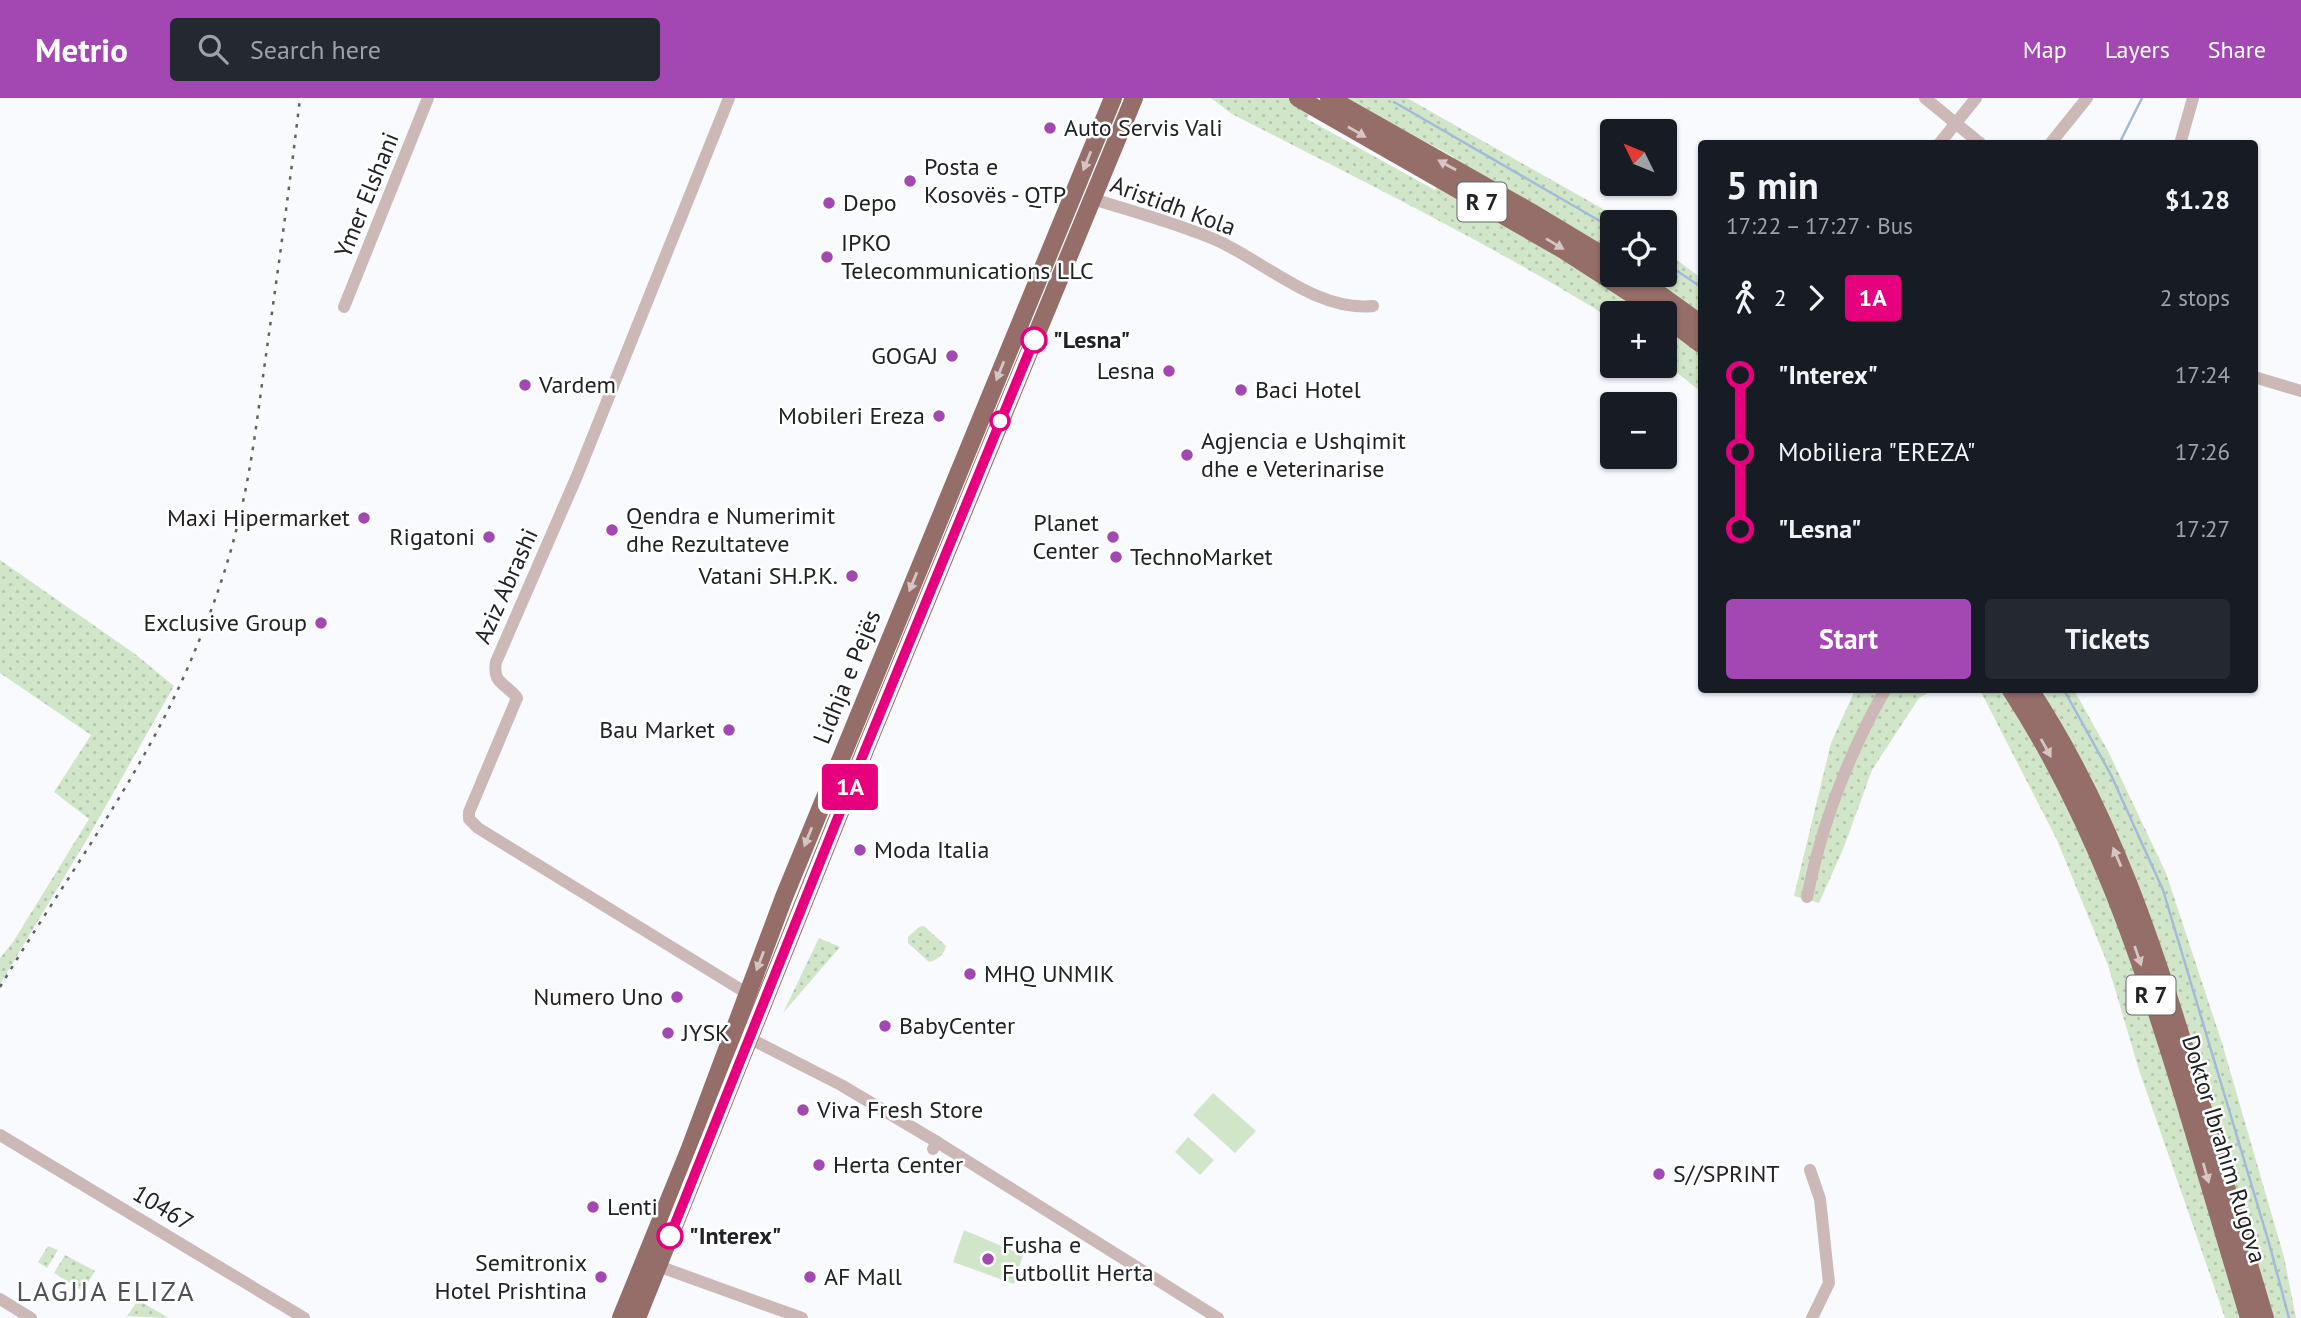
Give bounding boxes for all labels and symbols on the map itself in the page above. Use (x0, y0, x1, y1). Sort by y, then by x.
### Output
place label: Auto Servis Vali (1064, 112, 1223, 143)
north arrow (1600, 119, 1676, 196)
marker: Auto Servis Vali (1042, 120, 1058, 136)
one-way arrow (1348, 126, 1367, 138)
street label: Ymer Elshani (327, 128, 406, 262)
place label: Posta e Kosovës - QTP (924, 151, 1066, 210)
one-way arrow (1081, 151, 1093, 171)
one-way arrow (1437, 159, 1457, 171)
street label: Aristidh Kola (1106, 169, 1240, 243)
marker: Posta e Kosovës - QTP (902, 173, 918, 189)
road number: R 7 (1458, 183, 1506, 222)
place label: Depo (843, 187, 897, 218)
marker: Depo (821, 195, 837, 211)
place label: IPKO Telecommunications LLC (841, 227, 1094, 286)
one-way arrow (1545, 238, 1565, 250)
marker: IPKO Telecommunications LLC (819, 249, 835, 265)
place label: "Lesna" (1053, 324, 1130, 355)
marker: "Lesna" (1021, 327, 1047, 353)
place label: GOGAJ (871, 340, 938, 371)
marker: GOGAJ (944, 348, 960, 364)
place label: Lesna (1097, 355, 1155, 386)
one-way arrow (994, 361, 1005, 382)
marker: Lesna (1161, 363, 1177, 379)
place label: Vardem (538, 369, 616, 400)
place label: Baci Hotel (1255, 374, 1361, 405)
marker: Vardem (517, 377, 533, 393)
marker: Baci Hotel (1233, 382, 1249, 398)
place label: Mobileri Ereza (778, 400, 925, 431)
marker: Mobileri Ereza (931, 408, 947, 424)
unlabelled marker (990, 411, 1010, 431)
place label: Agjencia e Ushqimit dhe e Veterinarise (1201, 425, 1406, 484)
marker: Agjencia e Ushqimit dhe e Veterinarise (1179, 447, 1195, 463)
place label: Qendra e Numerimit dhe Rezultateve (626, 500, 835, 559)
place label: Maxi Hipermarket (167, 502, 350, 533)
place label: Planet Center (1033, 507, 1099, 566)
marker: Maxi Hipermarket (356, 510, 372, 526)
place label: Rigatoni (389, 521, 475, 552)
marker: Qendra e Numerimit dhe Rezultateve (604, 522, 620, 538)
street label: Aziz Abrashi (466, 523, 545, 648)
marker: Rigatoni (481, 529, 497, 545)
marker: Planet Center (1105, 529, 1121, 545)
place label: TechnoMarket (1130, 541, 1273, 572)
marker: TechnoMarket (1108, 549, 1124, 565)
place label: Vatani SH.P.K. (697, 560, 838, 591)
marker: Vatani SH.P.K. (844, 568, 860, 584)
one-way arrow (908, 571, 919, 592)
street label: Lidhja e Pejës (806, 605, 887, 748)
place label: Exclusive Group (144, 607, 307, 638)
marker: Exclusive Group (313, 615, 329, 631)
place label: Bau Market (599, 714, 715, 745)
marker: Bau Market (721, 722, 737, 738)
one-way arrow (2040, 738, 2052, 758)
line badge: 1A (818, 764, 882, 810)
one-way arrow (803, 827, 814, 848)
place label: Moda Italia (874, 834, 989, 865)
marker: Moda Italia (852, 842, 868, 858)
one-way arrow (2111, 846, 2122, 867)
one-way arrow (2133, 945, 2144, 966)
one-way arrow (754, 950, 765, 971)
place label: MHQ UNMIK (984, 958, 1114, 989)
marker: MHQ UNMIK (962, 966, 978, 982)
road number: R 7 (2126, 975, 2176, 1014)
place label: Numero Uno (533, 981, 663, 1012)
marker: Numero Uno (669, 989, 685, 1005)
place label: BabyCenter (899, 1010, 1015, 1041)
place label: JYSK (681, 1017, 730, 1048)
marker: BabyCenter (877, 1018, 893, 1034)
marker: JYSK (660, 1025, 676, 1041)
street label: Doktor Ibrahim Rugova (2175, 1031, 2274, 1267)
place label: Viva Fresh Store (816, 1094, 983, 1125)
marker: Viva Fresh Store (795, 1102, 811, 1118)
place label: Herta Center (833, 1149, 963, 1180)
marker: Herta Center (811, 1157, 827, 1173)
place label: S//SPRINT (1673, 1158, 1780, 1189)
one-way arrow (2202, 1163, 2212, 1184)
marker: S//SPRINT (1651, 1166, 1667, 1182)
street label: 10467 (127, 1177, 199, 1238)
place label: Lenti (607, 1191, 658, 1222)
marker: Lenti (585, 1199, 601, 1215)
place label: "Interex" (689, 1220, 781, 1251)
marker: "Interex" (657, 1223, 683, 1249)
place label: Fusha e Futbollit Herta (1002, 1229, 1154, 1288)
place label: Semitronix Hotel Prishtina (435, 1247, 587, 1306)
marker: Fusha e Futbollit Herta (980, 1251, 996, 1267)
place label: AF Mall (824, 1261, 902, 1292)
marker: Semitronix Hotel Prishtina (593, 1269, 609, 1285)
marker: AF Mall (802, 1269, 818, 1285)
district label: LAGJJA ELIZA (16, 1272, 196, 1309)

